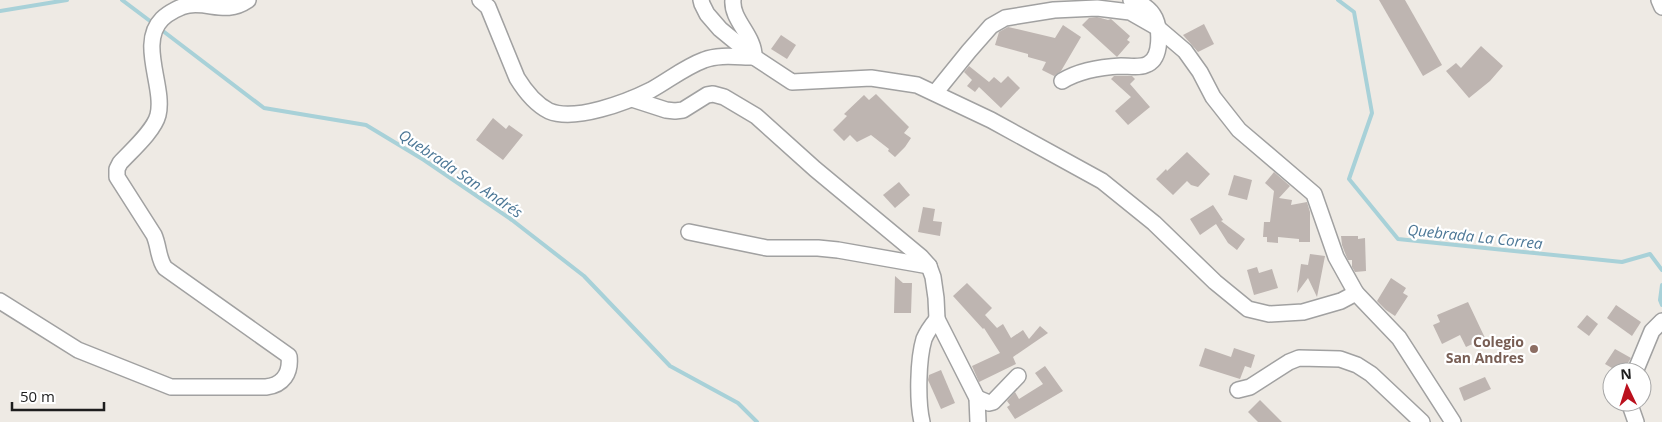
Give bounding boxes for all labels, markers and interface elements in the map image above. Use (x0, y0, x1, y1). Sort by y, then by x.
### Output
water label: Quebrada San Andrés (395, 124, 527, 222)
water label: Quebrada La Correa (1406, 219, 1544, 253)
place label: Colegio San Andres (1446, 332, 1524, 367)
marker: Colegio San Andres (1528, 343, 1540, 355)
north arrow (1602, 362, 1652, 412)
text: N (1620, 364, 1632, 383)
scale bar (12, 380, 105, 412)
text: 50 m (20, 386, 55, 406)

